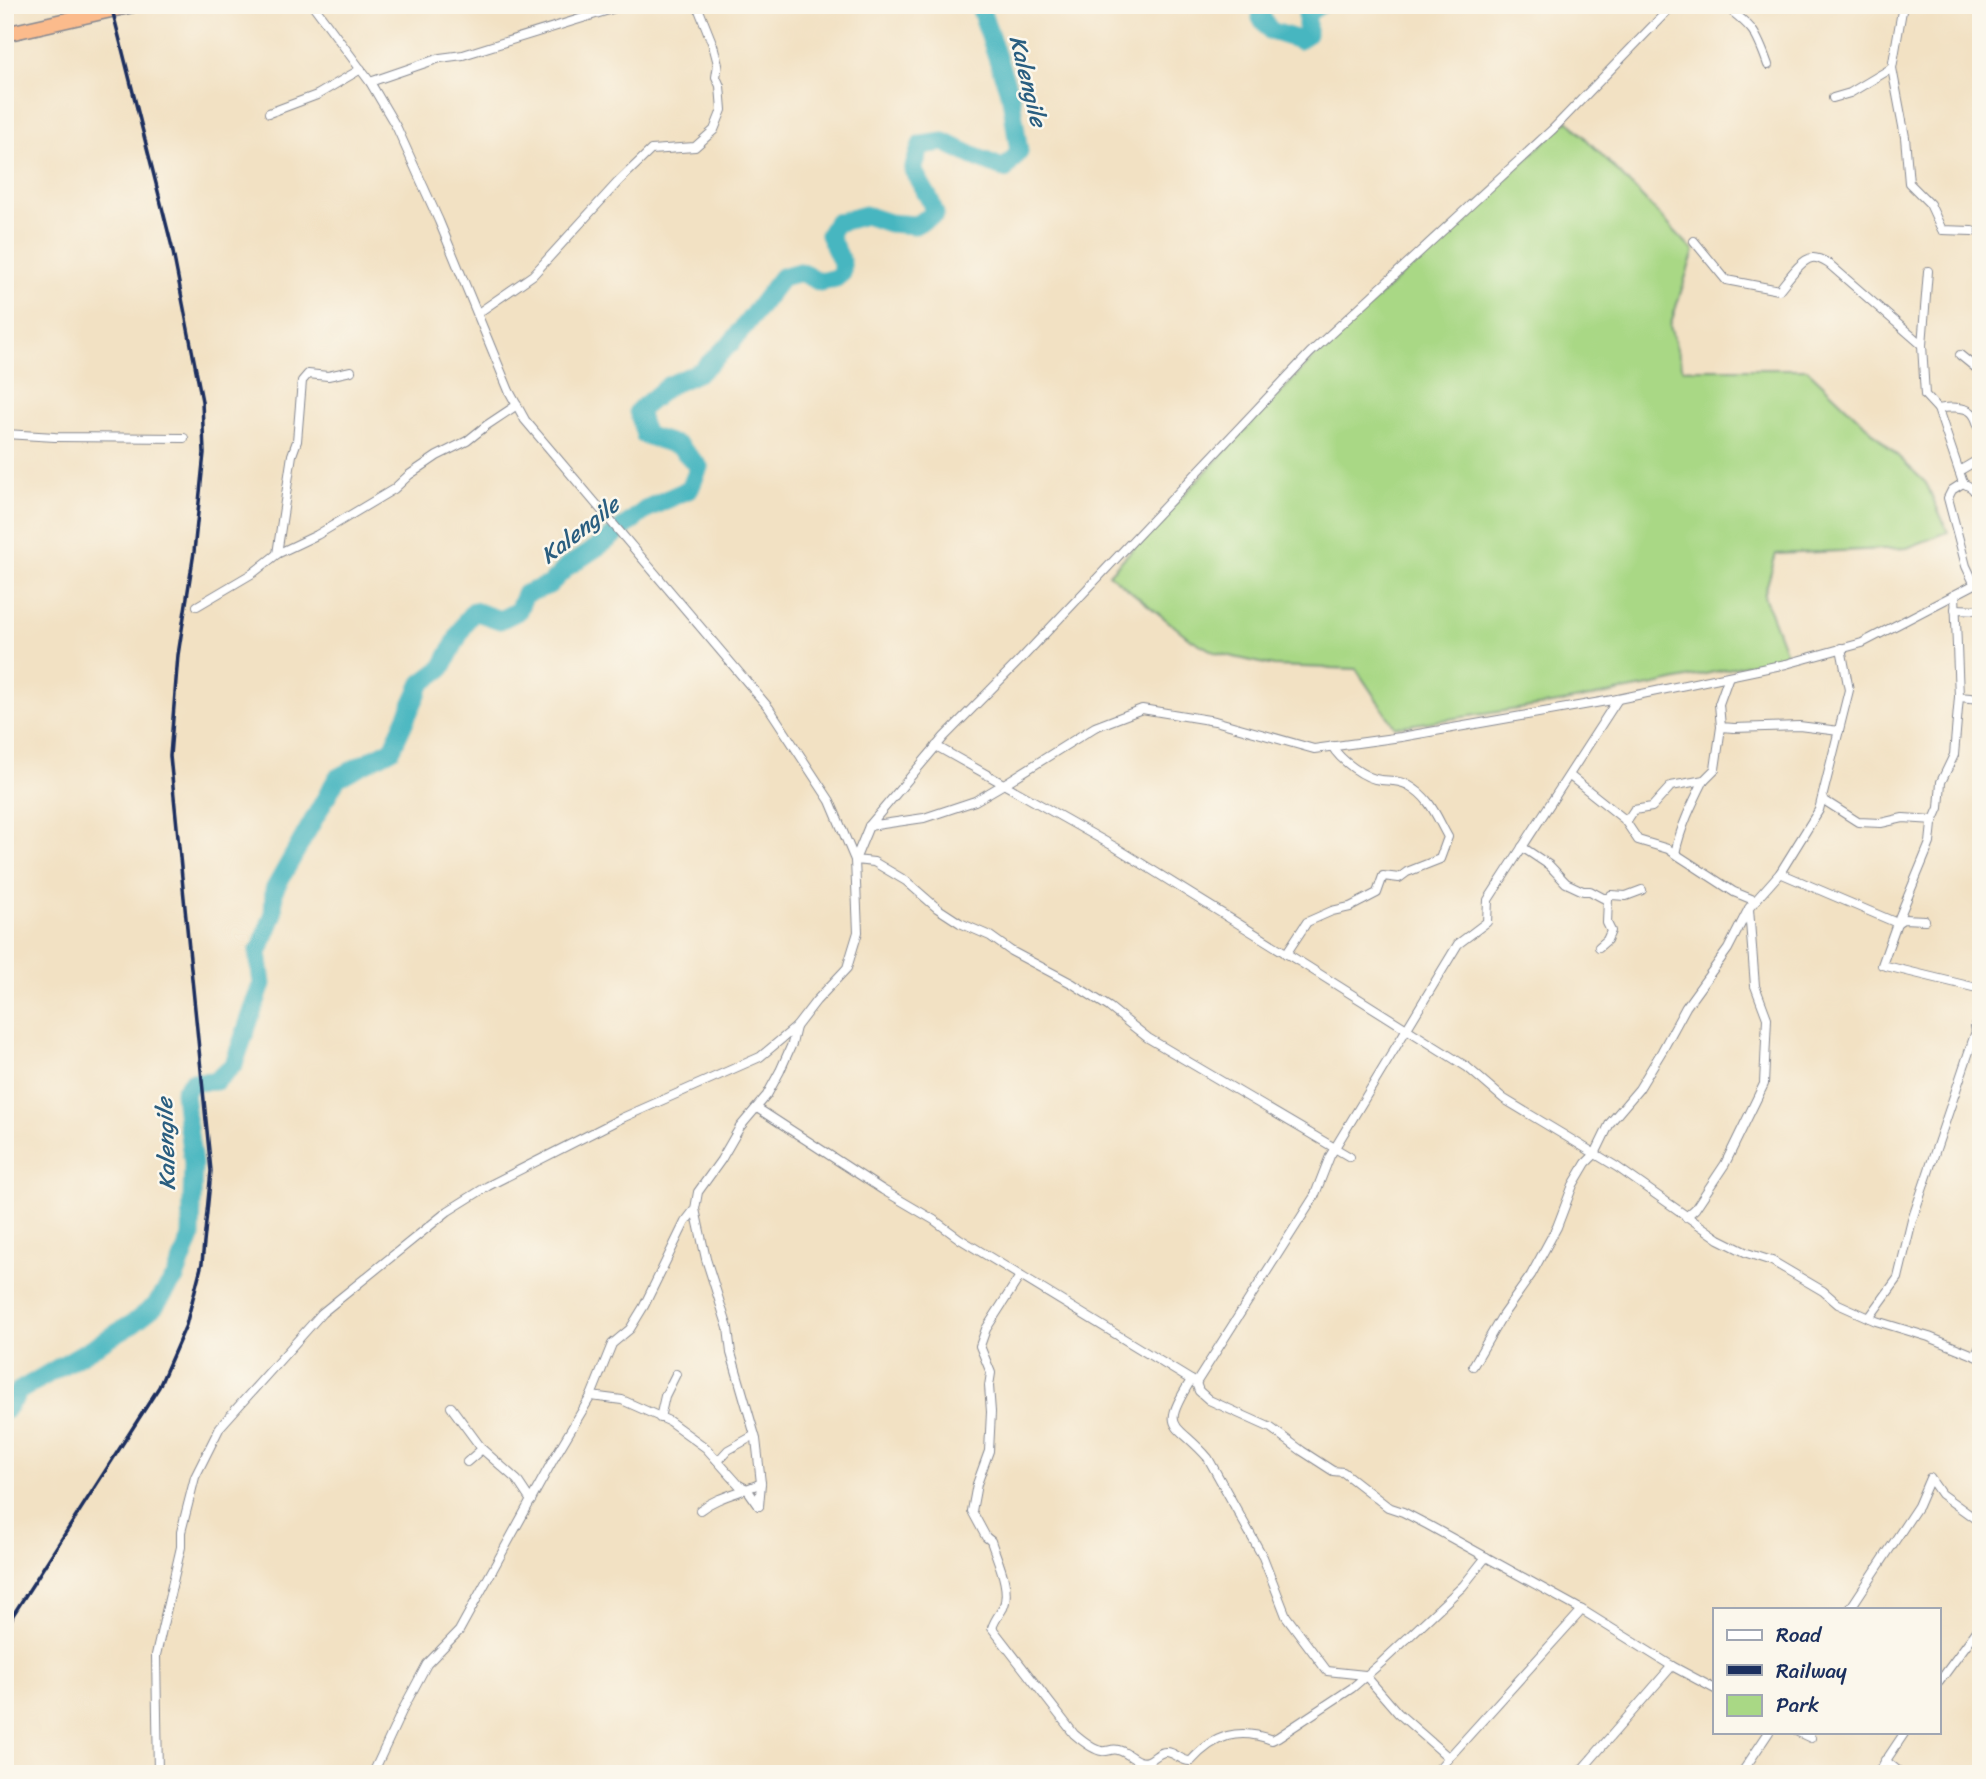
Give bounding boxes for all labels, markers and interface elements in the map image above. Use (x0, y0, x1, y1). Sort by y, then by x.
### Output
water label: Kalengile (997, 31, 1060, 133)
water label: Kalengile (531, 484, 631, 575)
water label: Kalengile (144, 1095, 188, 1191)
legend (1713, 1608, 1940, 1734)
text: Road (1776, 1616, 1823, 1654)
text: Railway (1776, 1652, 1847, 1690)
text: Park (1776, 1686, 1819, 1724)

